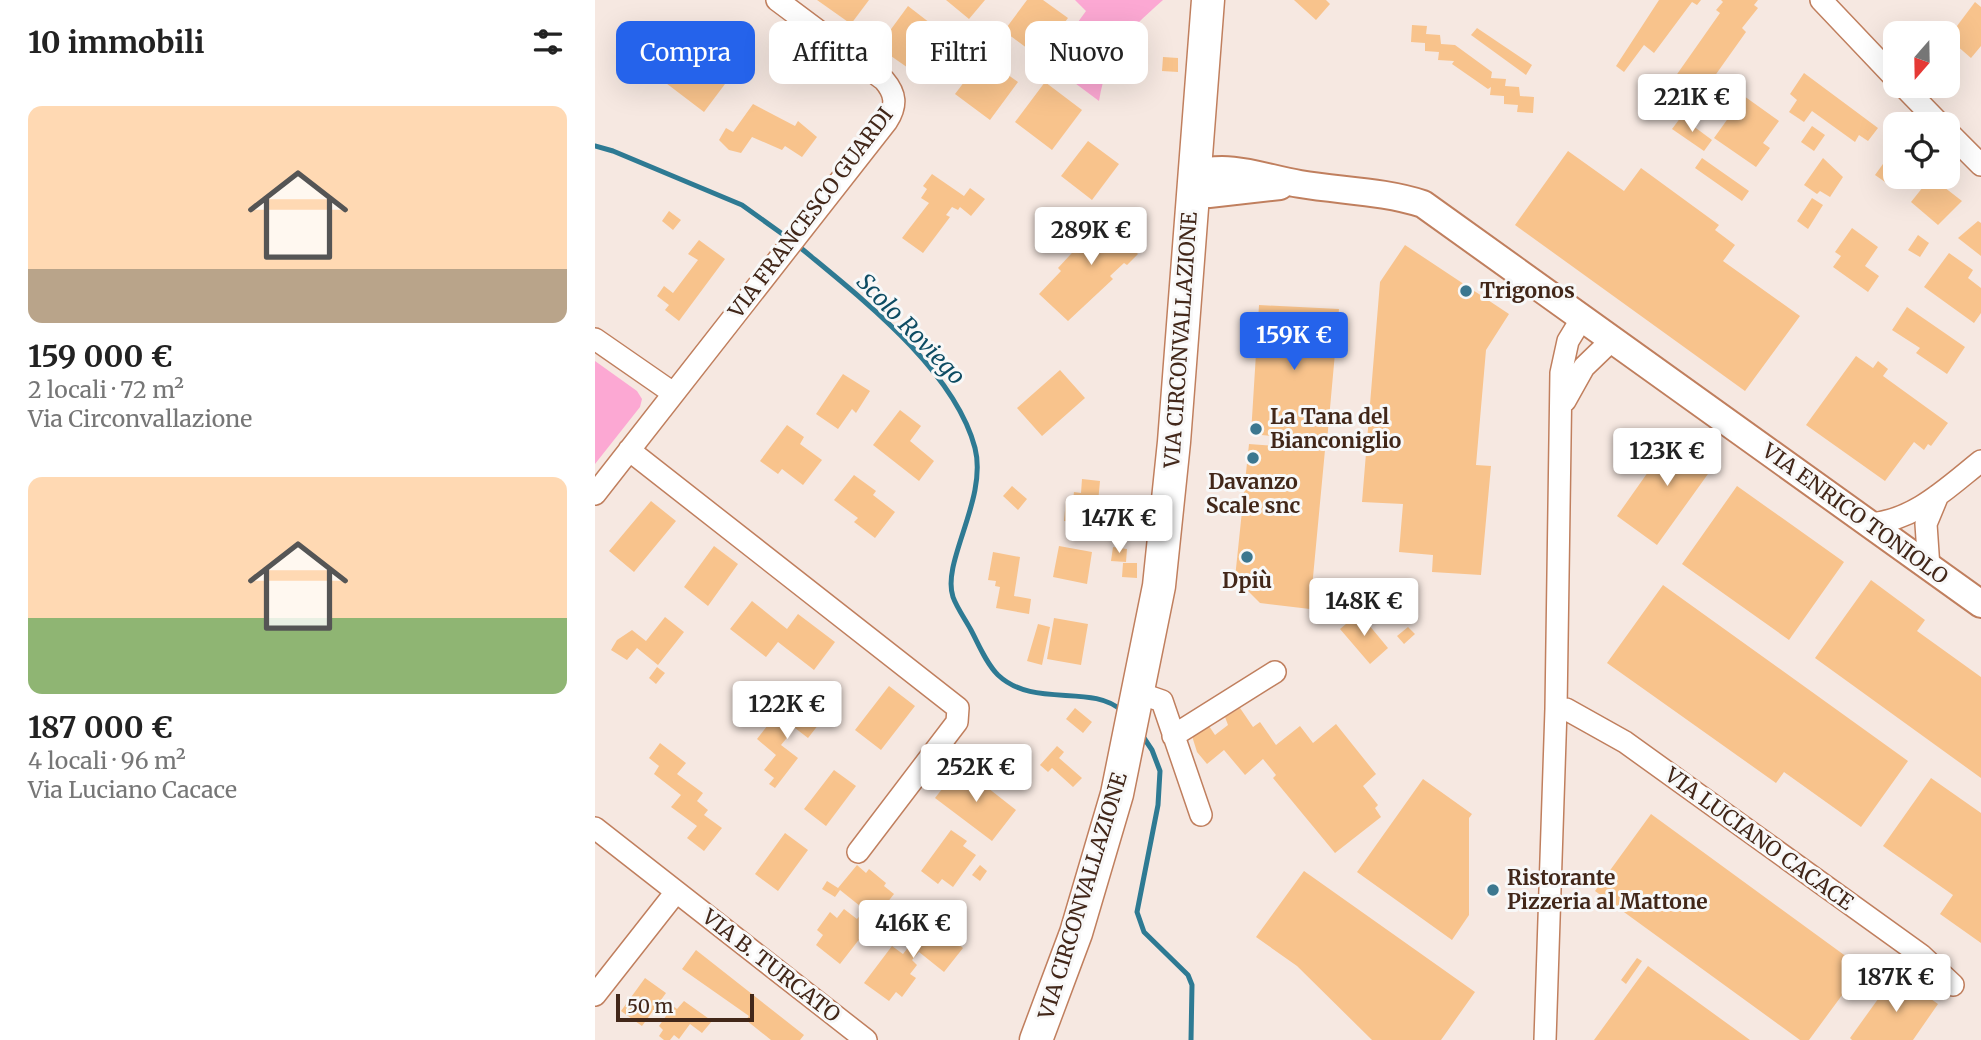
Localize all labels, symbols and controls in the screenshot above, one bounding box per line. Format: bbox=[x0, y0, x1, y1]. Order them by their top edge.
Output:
chip: Compra bbox=[616, 21, 755, 84]
chip: Affitta bbox=[769, 21, 892, 84]
chip: Filtri bbox=[906, 21, 1011, 84]
chip: Nuovo bbox=[1025, 21, 1148, 84]
north arrow bbox=[1883, 21, 1960, 98]
map controls bbox=[1883, 21, 1960, 189]
text: 10 immobili bbox=[28, 23, 205, 61]
icon: filters bbox=[529, 23, 567, 61]
pin: 221K € bbox=[1635, 74, 1749, 134]
text: 221K € bbox=[1654, 82, 1730, 111]
street label: VIA FRANCESCO GUARDI bbox=[722, 102, 899, 324]
button: locate bbox=[1883, 112, 1960, 189]
icon: home bbox=[235, 152, 361, 278]
pin: 289K € bbox=[1034, 208, 1148, 267]
street label: VIA CIRCONVALLAZIONE bbox=[1158, 210, 1203, 470]
text: 289K € bbox=[1051, 215, 1131, 244]
water label: Scolo Roviego bbox=[851, 267, 972, 390]
place label: Trigonos bbox=[1480, 277, 1575, 304]
marker: Trigonos bbox=[1458, 283, 1474, 299]
pin: 159K € bbox=[1237, 312, 1351, 372]
text: 159K € bbox=[1256, 320, 1332, 349]
text: 159 000 € bbox=[28, 337, 173, 375]
text: 2 locali · 72 m² bbox=[28, 375, 184, 404]
place label: La Tana del Bianconiglio bbox=[1270, 403, 1401, 454]
text: Via Circonvallazione bbox=[28, 404, 252, 433]
marker: La Tana del Bianconiglio bbox=[1248, 421, 1264, 437]
pin: 123K € bbox=[1610, 428, 1724, 488]
text: 123K € bbox=[1629, 436, 1705, 465]
street label: VIA ENRICO TONIOLO bbox=[1756, 436, 1954, 590]
marker: Davanzo Scale snc bbox=[1245, 450, 1261, 466]
place label: Davanzo Scale snc bbox=[1206, 468, 1300, 519]
pin: 147K € bbox=[1062, 496, 1176, 555]
text: 147K € bbox=[1081, 503, 1157, 532]
icon: home bbox=[235, 523, 361, 649]
marker: Dpiù bbox=[1239, 549, 1255, 565]
place label: Dpiù bbox=[1222, 567, 1272, 594]
pin: 148K € bbox=[1307, 578, 1421, 638]
text: 148K € bbox=[1325, 586, 1403, 615]
pin: 122K € bbox=[730, 682, 844, 741]
text: 122K € bbox=[749, 689, 825, 718]
text: 187 000 € bbox=[28, 708, 173, 746]
pin: 252K € bbox=[919, 744, 1033, 804]
text: 4 locali · 96 m² bbox=[28, 746, 186, 775]
text: 252K € bbox=[937, 752, 1015, 781]
street label: VIA LUCIANO CACACE bbox=[1659, 761, 1859, 916]
street label: VIA CIRCONVALLAZIONE bbox=[1032, 769, 1133, 1023]
text: Via Luciano Cacace bbox=[28, 775, 237, 804]
place label: Ristorante Pizzeria al Mattone bbox=[1507, 864, 1708, 915]
marker: Ristorante Pizzeria al Mattone bbox=[1485, 882, 1501, 898]
pin: 416K € bbox=[856, 900, 970, 960]
street label: VIA B. TURCATO bbox=[696, 903, 846, 1028]
text: 416K € bbox=[875, 908, 951, 937]
pin: 187K € bbox=[1839, 954, 1953, 1014]
text: 187K € bbox=[1858, 962, 1934, 991]
scale bar bbox=[616, 991, 754, 1023]
text: 50 m bbox=[627, 994, 673, 1018]

